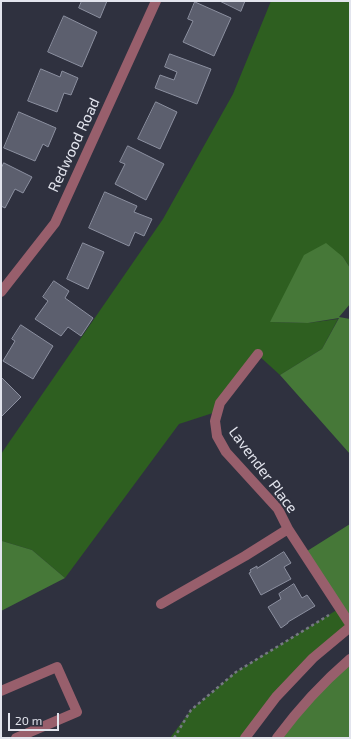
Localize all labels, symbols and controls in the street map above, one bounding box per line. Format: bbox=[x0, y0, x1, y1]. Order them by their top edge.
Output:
street label: Redwood Road bbox=[44, 95, 104, 195]
street label: Lavender Place bbox=[225, 423, 301, 517]
scale bar bbox=[10, 705, 61, 731]
text: 20 m bbox=[15, 713, 42, 727]

